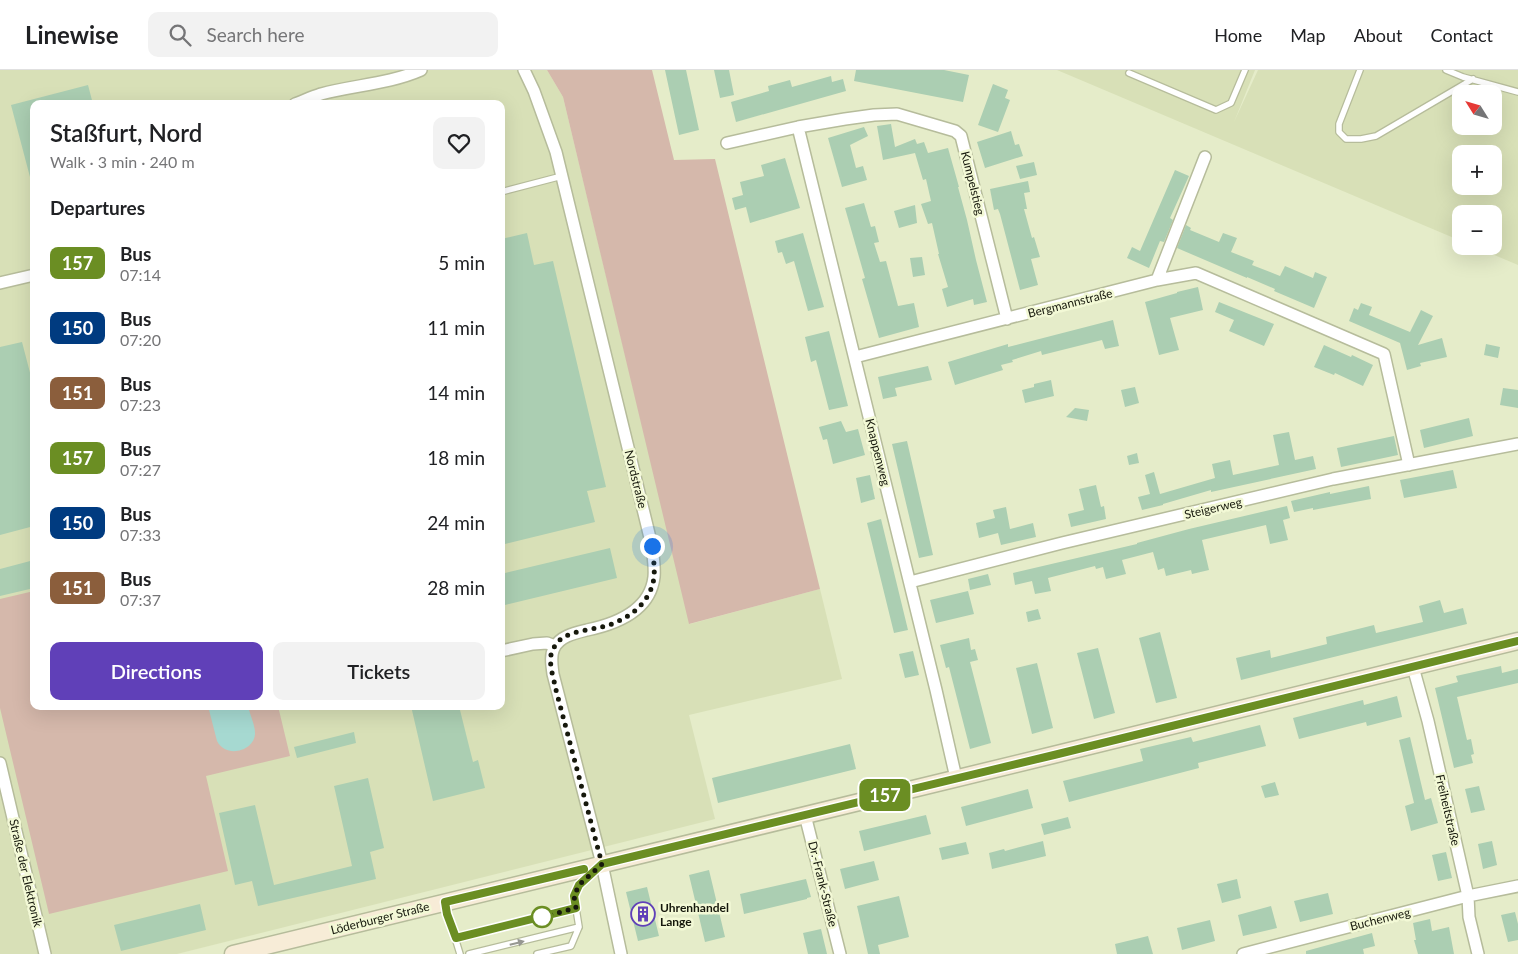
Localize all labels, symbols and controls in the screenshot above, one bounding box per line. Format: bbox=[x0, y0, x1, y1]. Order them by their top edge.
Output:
search box bbox=[148, 12, 498, 57]
text: Linewise bbox=[25, 20, 118, 49]
icon: search bbox=[166, 21, 194, 49]
text: Search here bbox=[206, 23, 304, 46]
text: Home bbox=[1214, 24, 1262, 46]
text: Map bbox=[1290, 24, 1326, 46]
text: About bbox=[1354, 24, 1403, 46]
text: Contact bbox=[1431, 24, 1493, 46]
north arrow bbox=[1452, 85, 1502, 135]
map controls bbox=[1452, 85, 1502, 255]
button: heart bbox=[433, 117, 485, 169]
text: Staßfurt, Nord bbox=[50, 118, 202, 147]
button: + bbox=[1452, 145, 1502, 195]
street label: Kumpelstieg bbox=[958, 150, 988, 216]
text: Walk · 3 min · 240 m bbox=[50, 152, 195, 171]
text: Departures bbox=[50, 196, 145, 219]
button: − bbox=[1452, 205, 1502, 255]
text: Bus bbox=[120, 242, 151, 265]
text: 5 min bbox=[438, 251, 485, 274]
text: 157 bbox=[62, 252, 93, 274]
text: 07:14 bbox=[120, 265, 161, 284]
street label: Bergmannstraße bbox=[1026, 285, 1114, 321]
text: Bus bbox=[120, 307, 151, 330]
text: 11 min bbox=[427, 316, 485, 339]
text: 150 bbox=[62, 317, 93, 339]
text: 07:20 bbox=[120, 330, 161, 349]
text: Bus bbox=[120, 372, 151, 395]
text: 14 min bbox=[427, 381, 485, 404]
text: 151 bbox=[62, 382, 93, 404]
text: 07:23 bbox=[120, 395, 161, 414]
street label: Knappenweg bbox=[862, 417, 894, 487]
text: Bus bbox=[120, 437, 151, 460]
text: 18 min bbox=[427, 446, 485, 469]
text: 157 bbox=[62, 447, 93, 469]
street label: Nordstraße bbox=[622, 448, 650, 510]
text: 07:27 bbox=[120, 460, 161, 479]
street label: Steigerweg bbox=[1183, 494, 1243, 522]
text: Bus bbox=[120, 502, 151, 525]
text: 24 min bbox=[427, 511, 485, 534]
text: 150 bbox=[62, 512, 93, 534]
text: 07:33 bbox=[120, 525, 161, 544]
your location bbox=[640, 534, 665, 559]
text: Bus bbox=[120, 567, 151, 590]
text: 28 min bbox=[427, 576, 485, 599]
text: 151 bbox=[62, 577, 93, 599]
text: 07:37 bbox=[120, 590, 161, 609]
button: Directions bbox=[50, 642, 263, 700]
button: Tickets bbox=[273, 642, 485, 700]
street label: Freiheitstraße bbox=[1432, 773, 1464, 847]
line badge: 157 bbox=[856, 779, 914, 811]
text: 157 bbox=[869, 784, 901, 806]
street label: Straße der Elektronik bbox=[6, 818, 46, 929]
street label: Dr.-Frank-Straße bbox=[805, 840, 841, 928]
street label: Löderburger Straße bbox=[329, 898, 431, 938]
place label: Uhrenhandel Lange bbox=[660, 900, 729, 929]
building icon: Uhrenhandel Lange bbox=[630, 901, 656, 927]
street label: Buchenweg bbox=[1348, 904, 1412, 934]
unlabelled marker bbox=[531, 906, 553, 928]
one-way arrow bbox=[509, 938, 524, 946]

